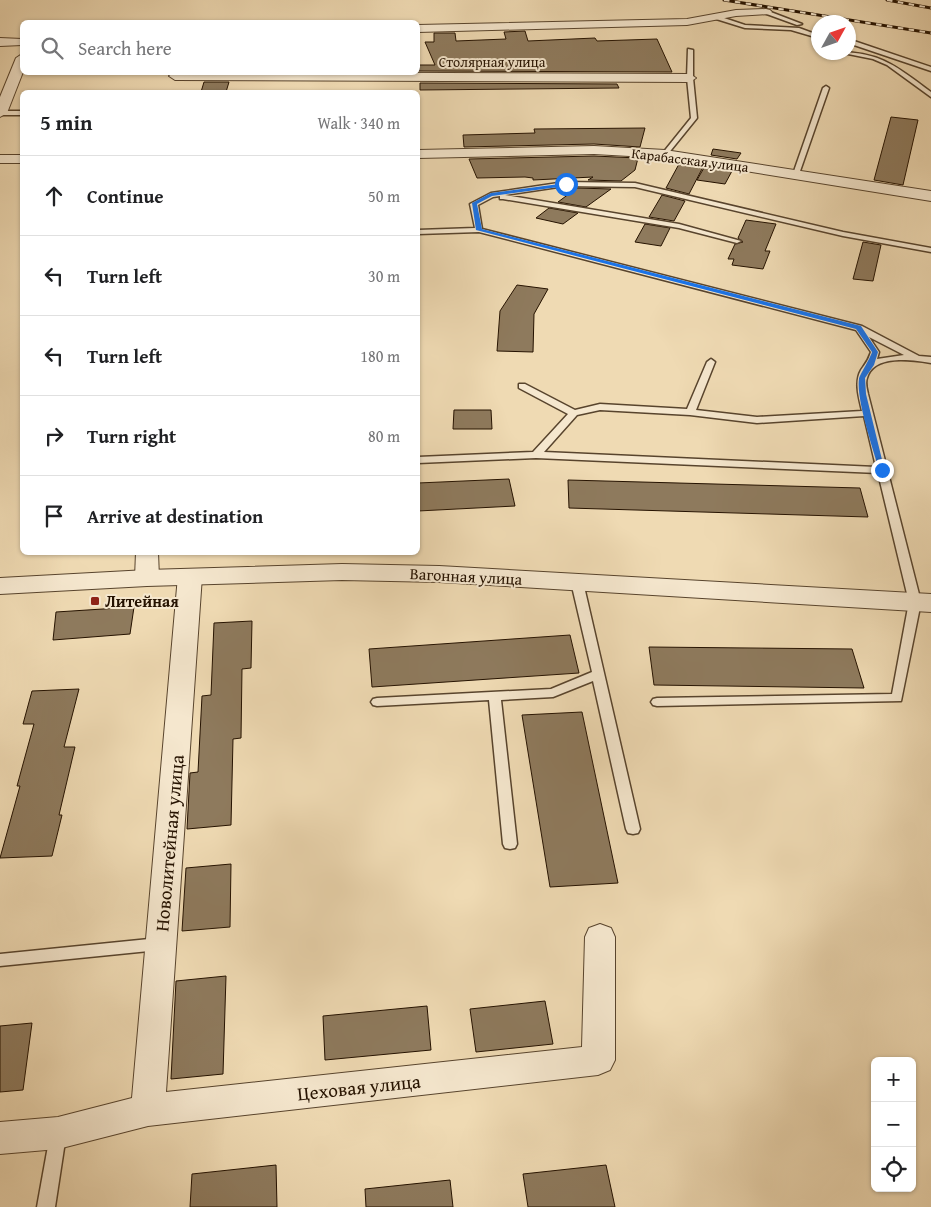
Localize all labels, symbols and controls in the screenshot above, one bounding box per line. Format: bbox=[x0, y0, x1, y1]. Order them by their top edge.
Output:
north arrow bbox=[811, 15, 856, 60]
search box bbox=[20, 20, 420, 75]
icon: search bbox=[38, 34, 66, 62]
text: Search here bbox=[78, 34, 172, 62]
street label: Столярная улица bbox=[439, 52, 546, 72]
text: 5 min bbox=[40, 107, 92, 138]
text: Walk · 340 m bbox=[317, 111, 400, 135]
street label: Карабасская улица bbox=[630, 143, 750, 177]
route start bbox=[555, 173, 578, 196]
icon: ahead bbox=[40, 182, 68, 210]
text: Continue bbox=[87, 182, 164, 210]
text: 50 m bbox=[368, 184, 400, 208]
icon: left bbox=[40, 262, 68, 290]
text: Turn left bbox=[87, 262, 162, 290]
text: 30 m bbox=[368, 264, 400, 288]
icon: left bbox=[40, 342, 68, 370]
text: Turn left bbox=[87, 342, 162, 370]
text: 180 m bbox=[360, 344, 400, 368]
icon: right bbox=[40, 422, 68, 450]
text: Turn right bbox=[87, 422, 176, 450]
text: 80 m bbox=[368, 424, 400, 448]
route end bbox=[871, 459, 894, 482]
icon: arrive bbox=[40, 502, 68, 530]
text: Arrive at destination bbox=[87, 502, 263, 530]
street label: Вагонная улица bbox=[409, 561, 523, 591]
place label: Литейная bbox=[105, 589, 179, 613]
marker: Литейная bbox=[89, 595, 101, 607]
street label: Новолитейная улица bbox=[147, 753, 191, 933]
map controls bbox=[871, 1057, 916, 1192]
button: + bbox=[871, 1057, 916, 1102]
street label: Цеховая улица bbox=[296, 1067, 422, 1107]
button: − bbox=[871, 1102, 916, 1147]
button: locate bbox=[871, 1147, 916, 1192]

